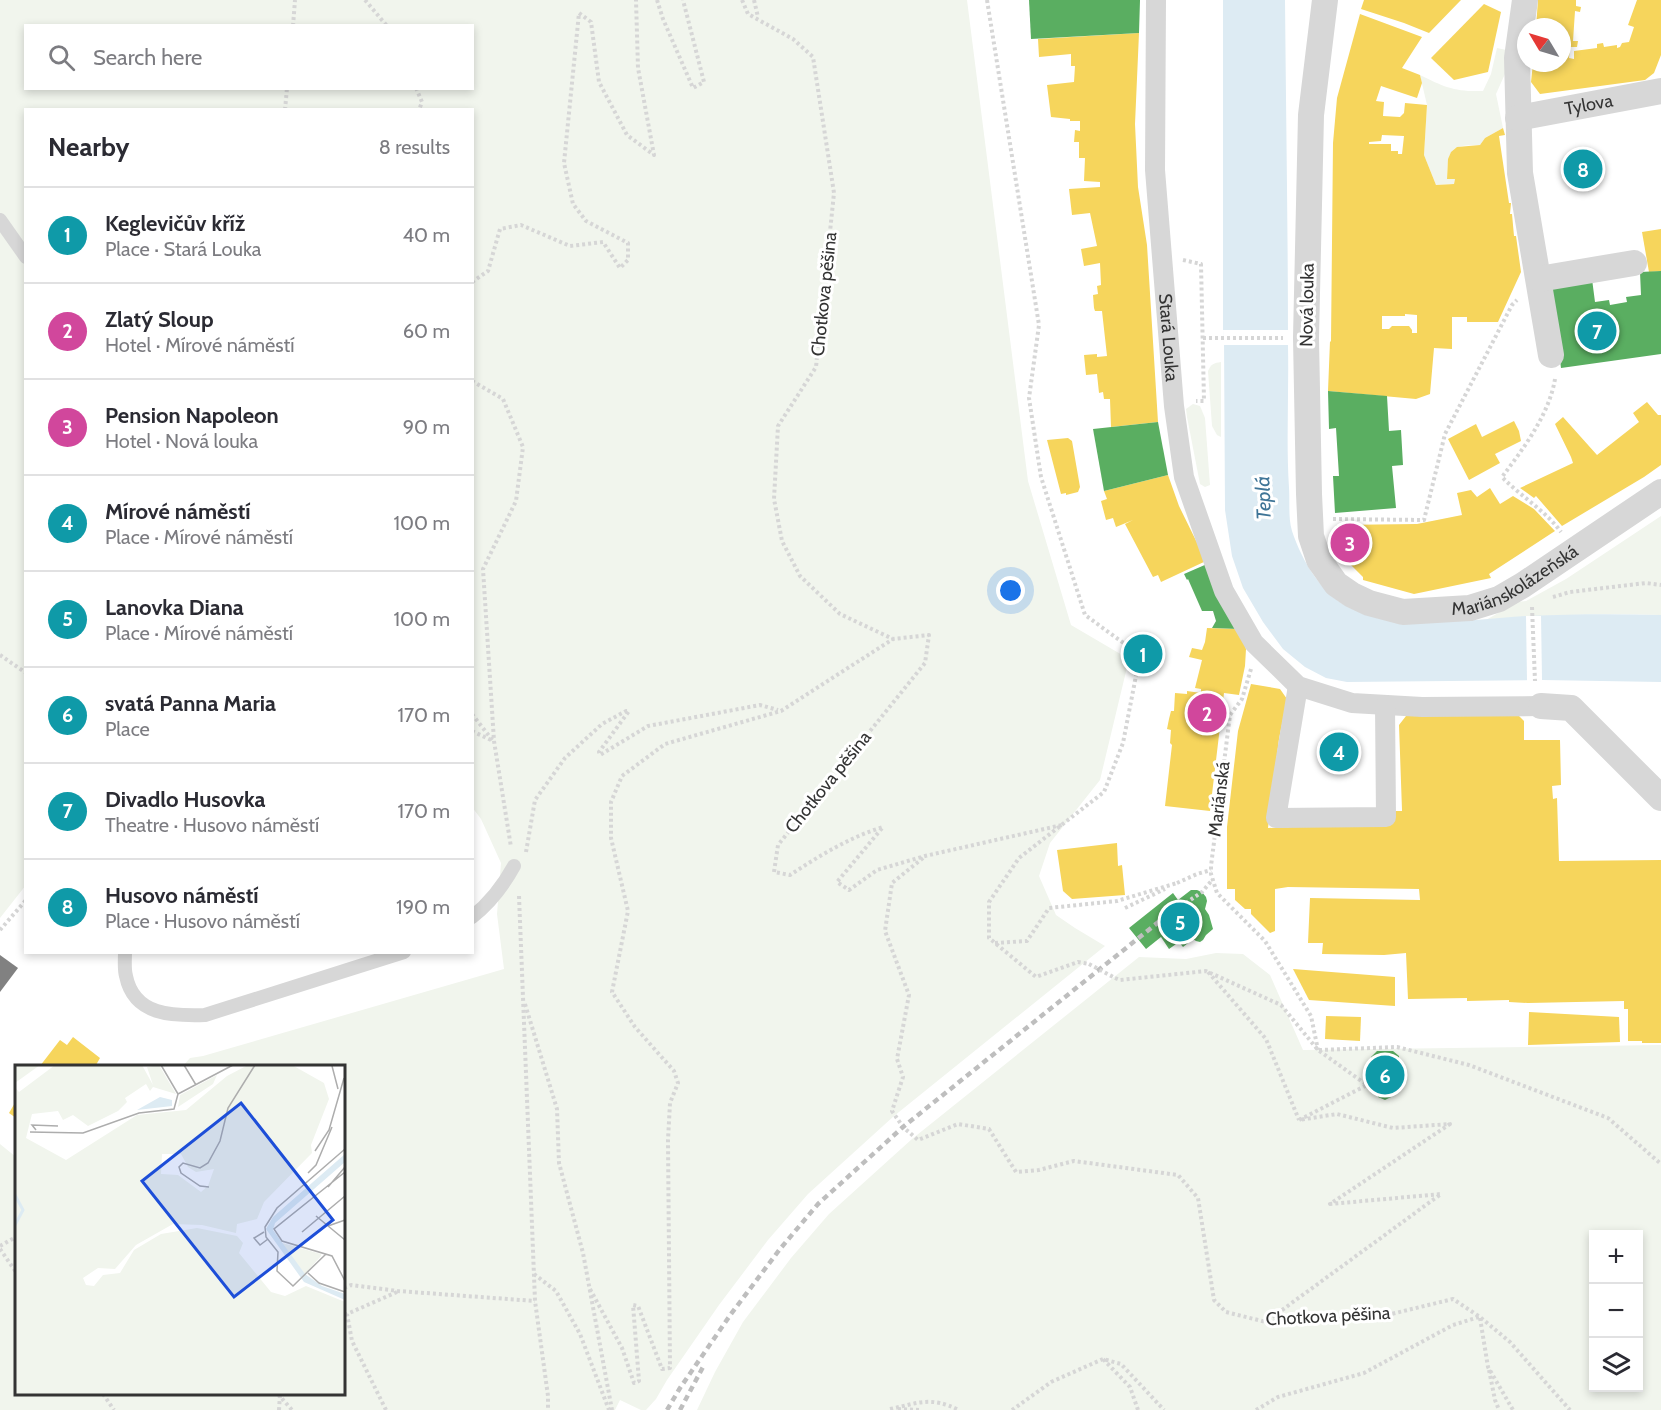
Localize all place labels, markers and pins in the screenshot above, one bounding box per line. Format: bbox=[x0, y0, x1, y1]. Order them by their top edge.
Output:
pin: 8 bbox=[1564, 146, 1602, 192]
pin: 7 bbox=[1578, 308, 1616, 354]
pin: 3 bbox=[1330, 520, 1370, 566]
pin: 1 bbox=[1124, 632, 1162, 676]
pin: 2 bbox=[1188, 690, 1226, 736]
pin: 4 bbox=[1320, 730, 1358, 774]
pin: 5 bbox=[1160, 900, 1200, 944]
pin: 6 bbox=[1366, 1052, 1404, 1098]

